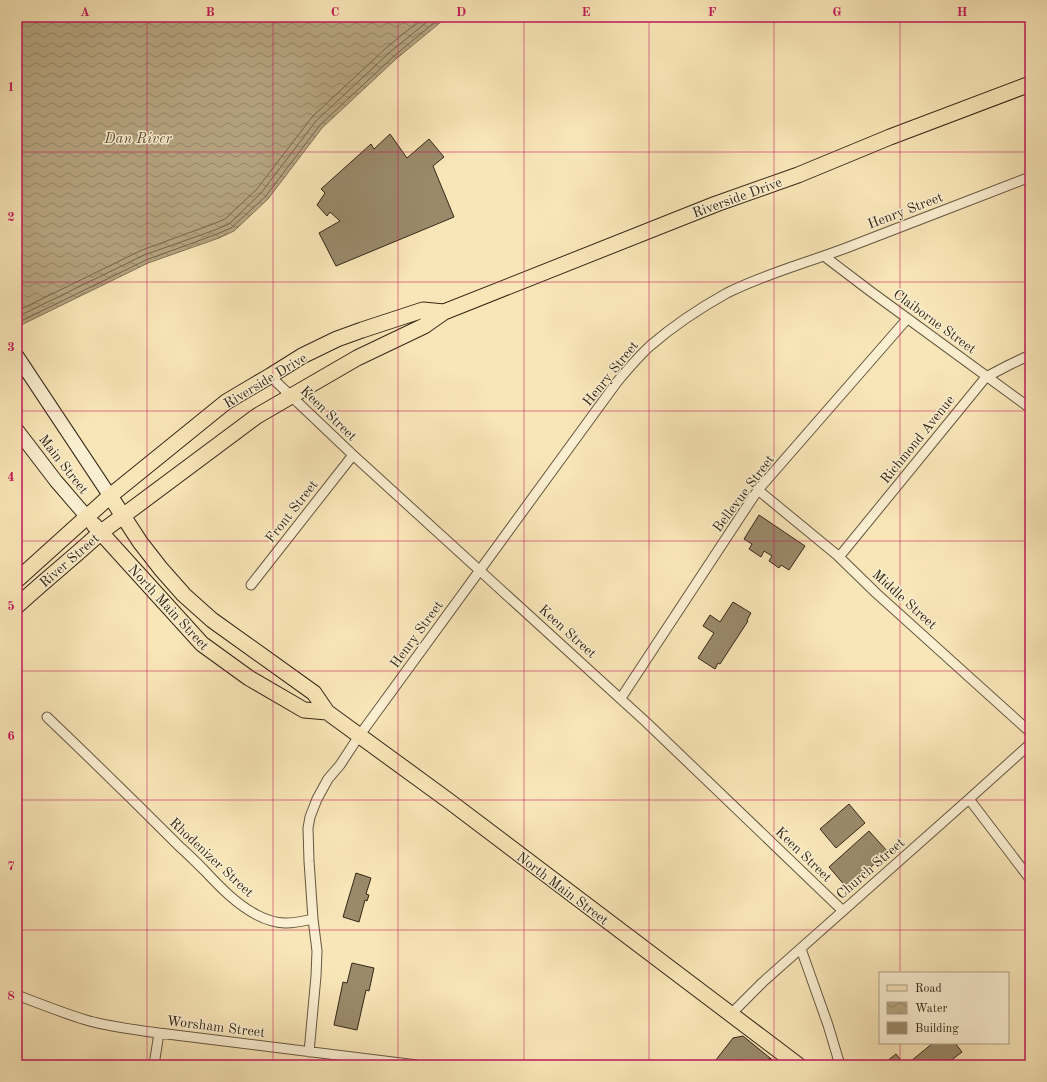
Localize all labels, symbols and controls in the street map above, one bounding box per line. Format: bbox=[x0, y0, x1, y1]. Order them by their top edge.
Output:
text: A bbox=[80, 6, 90, 19]
text: B bbox=[205, 6, 215, 19]
text: C bbox=[331, 6, 339, 19]
text: D bbox=[456, 6, 466, 19]
text: E bbox=[582, 6, 591, 19]
text: F bbox=[708, 6, 717, 19]
text: G bbox=[832, 6, 842, 19]
text: H bbox=[957, 6, 968, 19]
text: 1 bbox=[7, 81, 15, 94]
water label: Dan River bbox=[103, 132, 172, 147]
street label: Riverside Drive bbox=[691, 175, 784, 221]
street label: Henry Street bbox=[866, 190, 945, 232]
text: 2 bbox=[7, 211, 15, 224]
street label: Claiborne Street bbox=[890, 287, 979, 357]
street label: Henry Street bbox=[580, 338, 641, 409]
text: 3 bbox=[7, 341, 15, 354]
street label: Riverside Drive bbox=[222, 351, 309, 411]
street label: Keen Street bbox=[298, 384, 359, 444]
street label: Richmond Avenue bbox=[878, 393, 957, 486]
street label: Main Street bbox=[36, 432, 91, 497]
street label: Bellevue Street bbox=[710, 452, 777, 535]
text: 4 bbox=[7, 471, 15, 484]
street label: Front Street bbox=[263, 477, 321, 546]
street label: River Street bbox=[37, 531, 102, 590]
street label: North Main Street bbox=[125, 562, 211, 653]
street label: Middle Street bbox=[869, 567, 939, 632]
street label: Henry Street bbox=[388, 598, 446, 671]
text: 5 bbox=[7, 600, 15, 613]
street label: Keen Street bbox=[536, 602, 599, 661]
text: 6 bbox=[7, 730, 15, 743]
street label: Rhodenizer Street bbox=[167, 815, 256, 900]
street label: Keen Street bbox=[773, 825, 834, 885]
street label: Church Street bbox=[834, 836, 907, 902]
street label: North Main Street bbox=[514, 850, 611, 928]
text: 7 bbox=[7, 860, 15, 873]
legend bbox=[879, 972, 1009, 1044]
text: Road bbox=[915, 983, 942, 995]
text: 8 bbox=[7, 990, 15, 1003]
text: Water bbox=[915, 1003, 948, 1015]
street label: Worsham Street bbox=[166, 1014, 266, 1040]
text: Building bbox=[915, 1023, 959, 1035]

